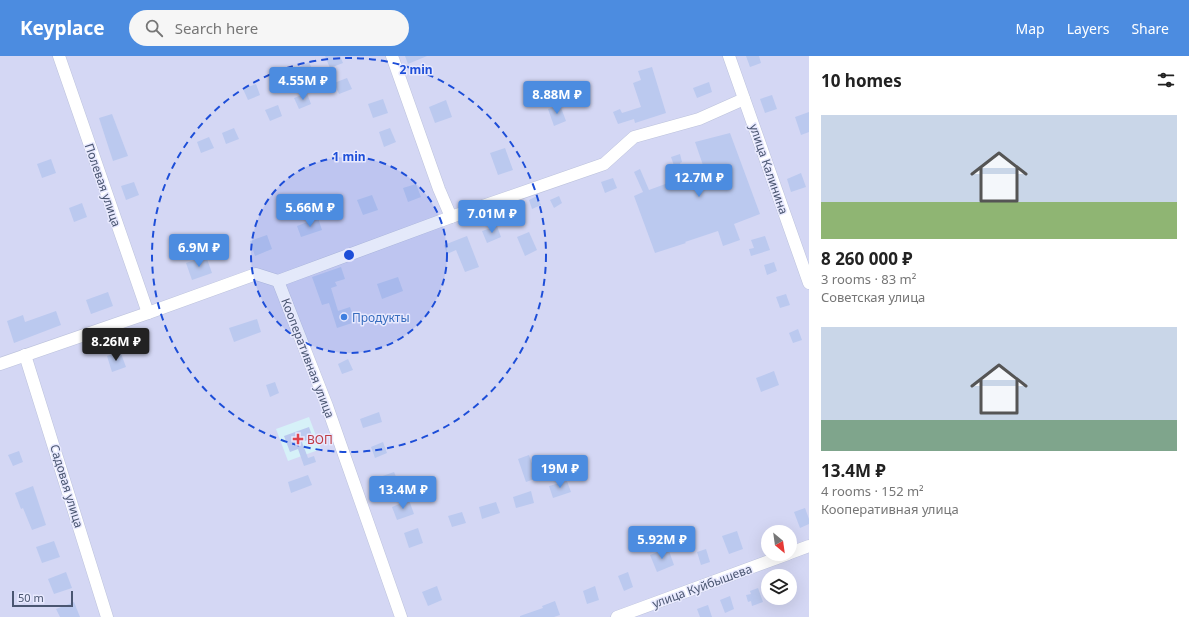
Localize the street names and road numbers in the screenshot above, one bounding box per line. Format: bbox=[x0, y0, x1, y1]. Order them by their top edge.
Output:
street label: улица Калинина bbox=[746, 122, 792, 216]
street label: Полевая улица bbox=[81, 141, 125, 229]
street label: Кооперативная улица bbox=[277, 296, 339, 420]
street label: Садовая улица bbox=[46, 442, 88, 530]
street label: улица Куйбышева bbox=[650, 560, 754, 612]

